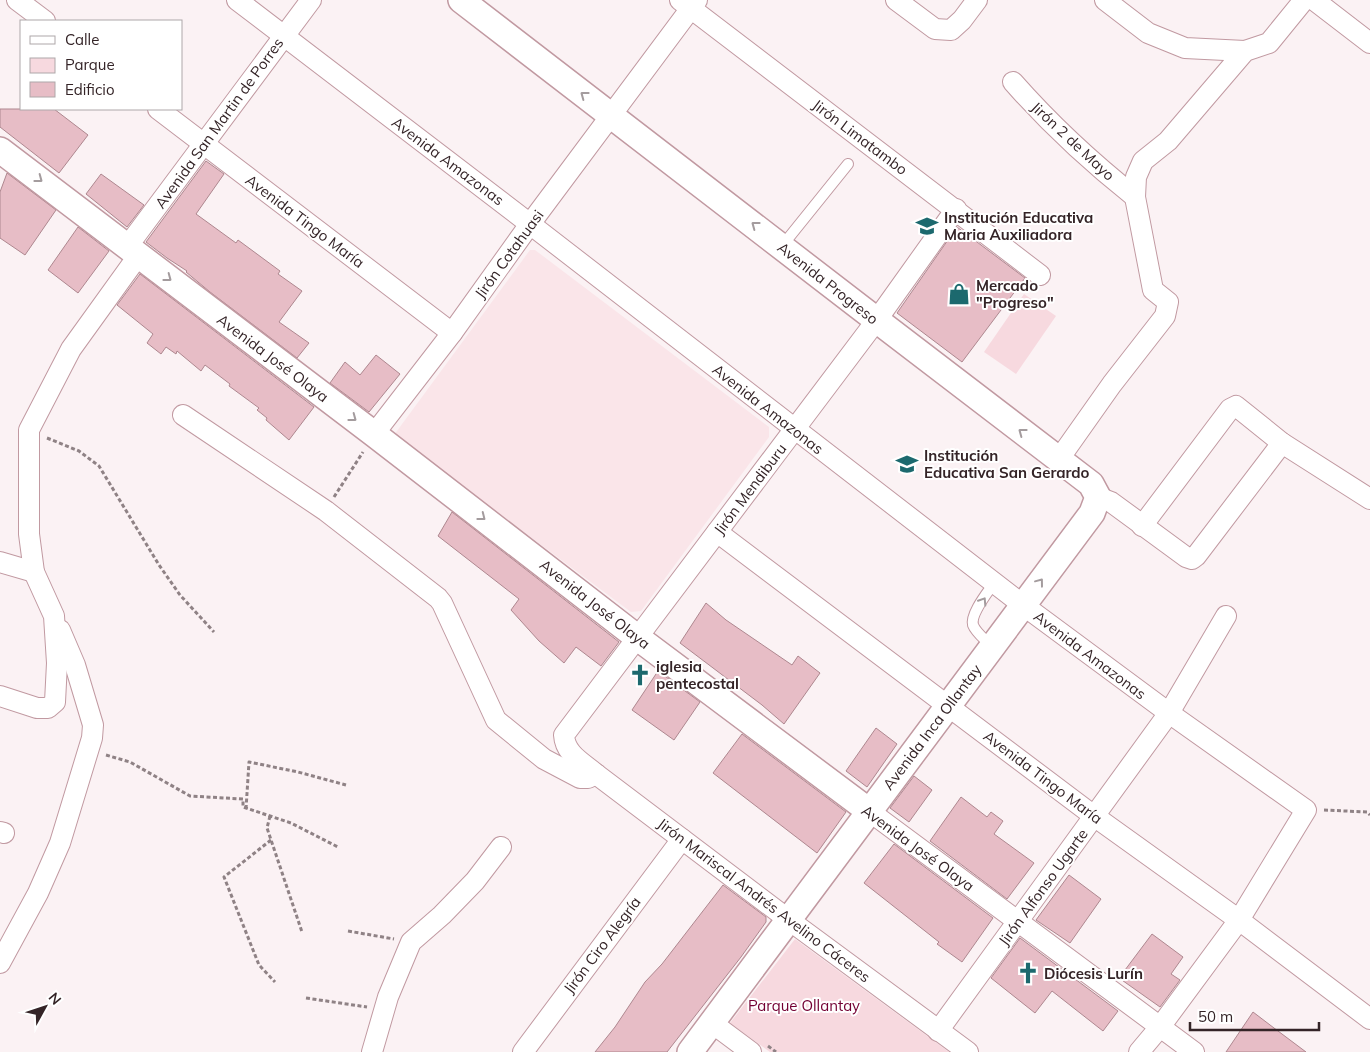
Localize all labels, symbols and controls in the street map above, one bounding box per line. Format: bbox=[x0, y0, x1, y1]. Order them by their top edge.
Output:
legend bbox=[20, 20, 182, 110]
text: Calle bbox=[65, 30, 99, 49]
street label: Avenida San Martin de Porres bbox=[151, 34, 287, 212]
text: Parque bbox=[65, 55, 115, 74]
text: Edificio bbox=[65, 80, 115, 99]
one-way arrow bbox=[581, 92, 590, 100]
street label: Jirón Limatambo bbox=[809, 95, 911, 179]
street label: Jirón 2 de Mayo bbox=[1027, 97, 1119, 185]
street label: Avenida Amazonas bbox=[388, 113, 508, 209]
street label: Avenida Tingo María bbox=[242, 170, 368, 272]
one-way arrow bbox=[33, 174, 42, 182]
street label: Jirón Cotahuasi bbox=[470, 206, 548, 302]
place label: Institución Educativa Maria Auxiliadora bbox=[944, 208, 1093, 244]
school or university icon: Institución Educativa Maria Auxiliadora bbox=[914, 213, 940, 239]
one-way arrow bbox=[751, 222, 761, 231]
street label: Avenida Progreso bbox=[774, 238, 882, 328]
one-way arrow bbox=[162, 272, 172, 281]
place label: Mercado "Progreso" bbox=[976, 276, 1054, 312]
shop icon: Mercado "Progreso" bbox=[946, 281, 972, 307]
street label: Avenida José Olaya bbox=[213, 310, 333, 406]
street label: Avenida Amazonas bbox=[709, 360, 827, 458]
one-way arrow bbox=[347, 413, 356, 421]
one-way arrow bbox=[1019, 429, 1028, 437]
street label: Jirón Mendiburu bbox=[710, 440, 790, 538]
place label: Institución Educativa San Gerardo bbox=[924, 446, 1090, 482]
school or university icon: Institución Educativa San Gerardo bbox=[894, 451, 920, 477]
one-way arrow bbox=[476, 512, 485, 520]
street label: Avenida José Olaya bbox=[536, 555, 654, 653]
one-way arrow bbox=[1035, 579, 1043, 588]
one-way arrow bbox=[976, 597, 986, 606]
street label: Avenida Amazonas bbox=[1030, 607, 1150, 703]
place label: iglesia pentecostal bbox=[656, 657, 739, 693]
street label: Avenida Inca Ollantay bbox=[879, 660, 986, 794]
church icon: iglesia pentecostal bbox=[627, 662, 653, 688]
street label: Avenida Tingo María bbox=[980, 726, 1106, 828]
street label: Avenida José Olaya bbox=[858, 801, 978, 895]
street label: Jirón Mariscal Andrés Avelino Cáceres bbox=[654, 814, 874, 986]
street label: Jirón Alfonso Ugarte bbox=[994, 825, 1092, 949]
street label: Jirón Ciro Alegría bbox=[559, 893, 645, 997]
church icon: Diócesis Lurín bbox=[1015, 960, 1041, 986]
place label: Diócesis Lurín bbox=[1044, 964, 1143, 983]
north arrow bbox=[20, 982, 70, 1032]
text: N bbox=[45, 989, 65, 1008]
park label: Parque Ollantay bbox=[748, 996, 860, 1015]
scale bar bbox=[1190, 1000, 1319, 1032]
text: 50 m bbox=[1198, 1007, 1233, 1026]

